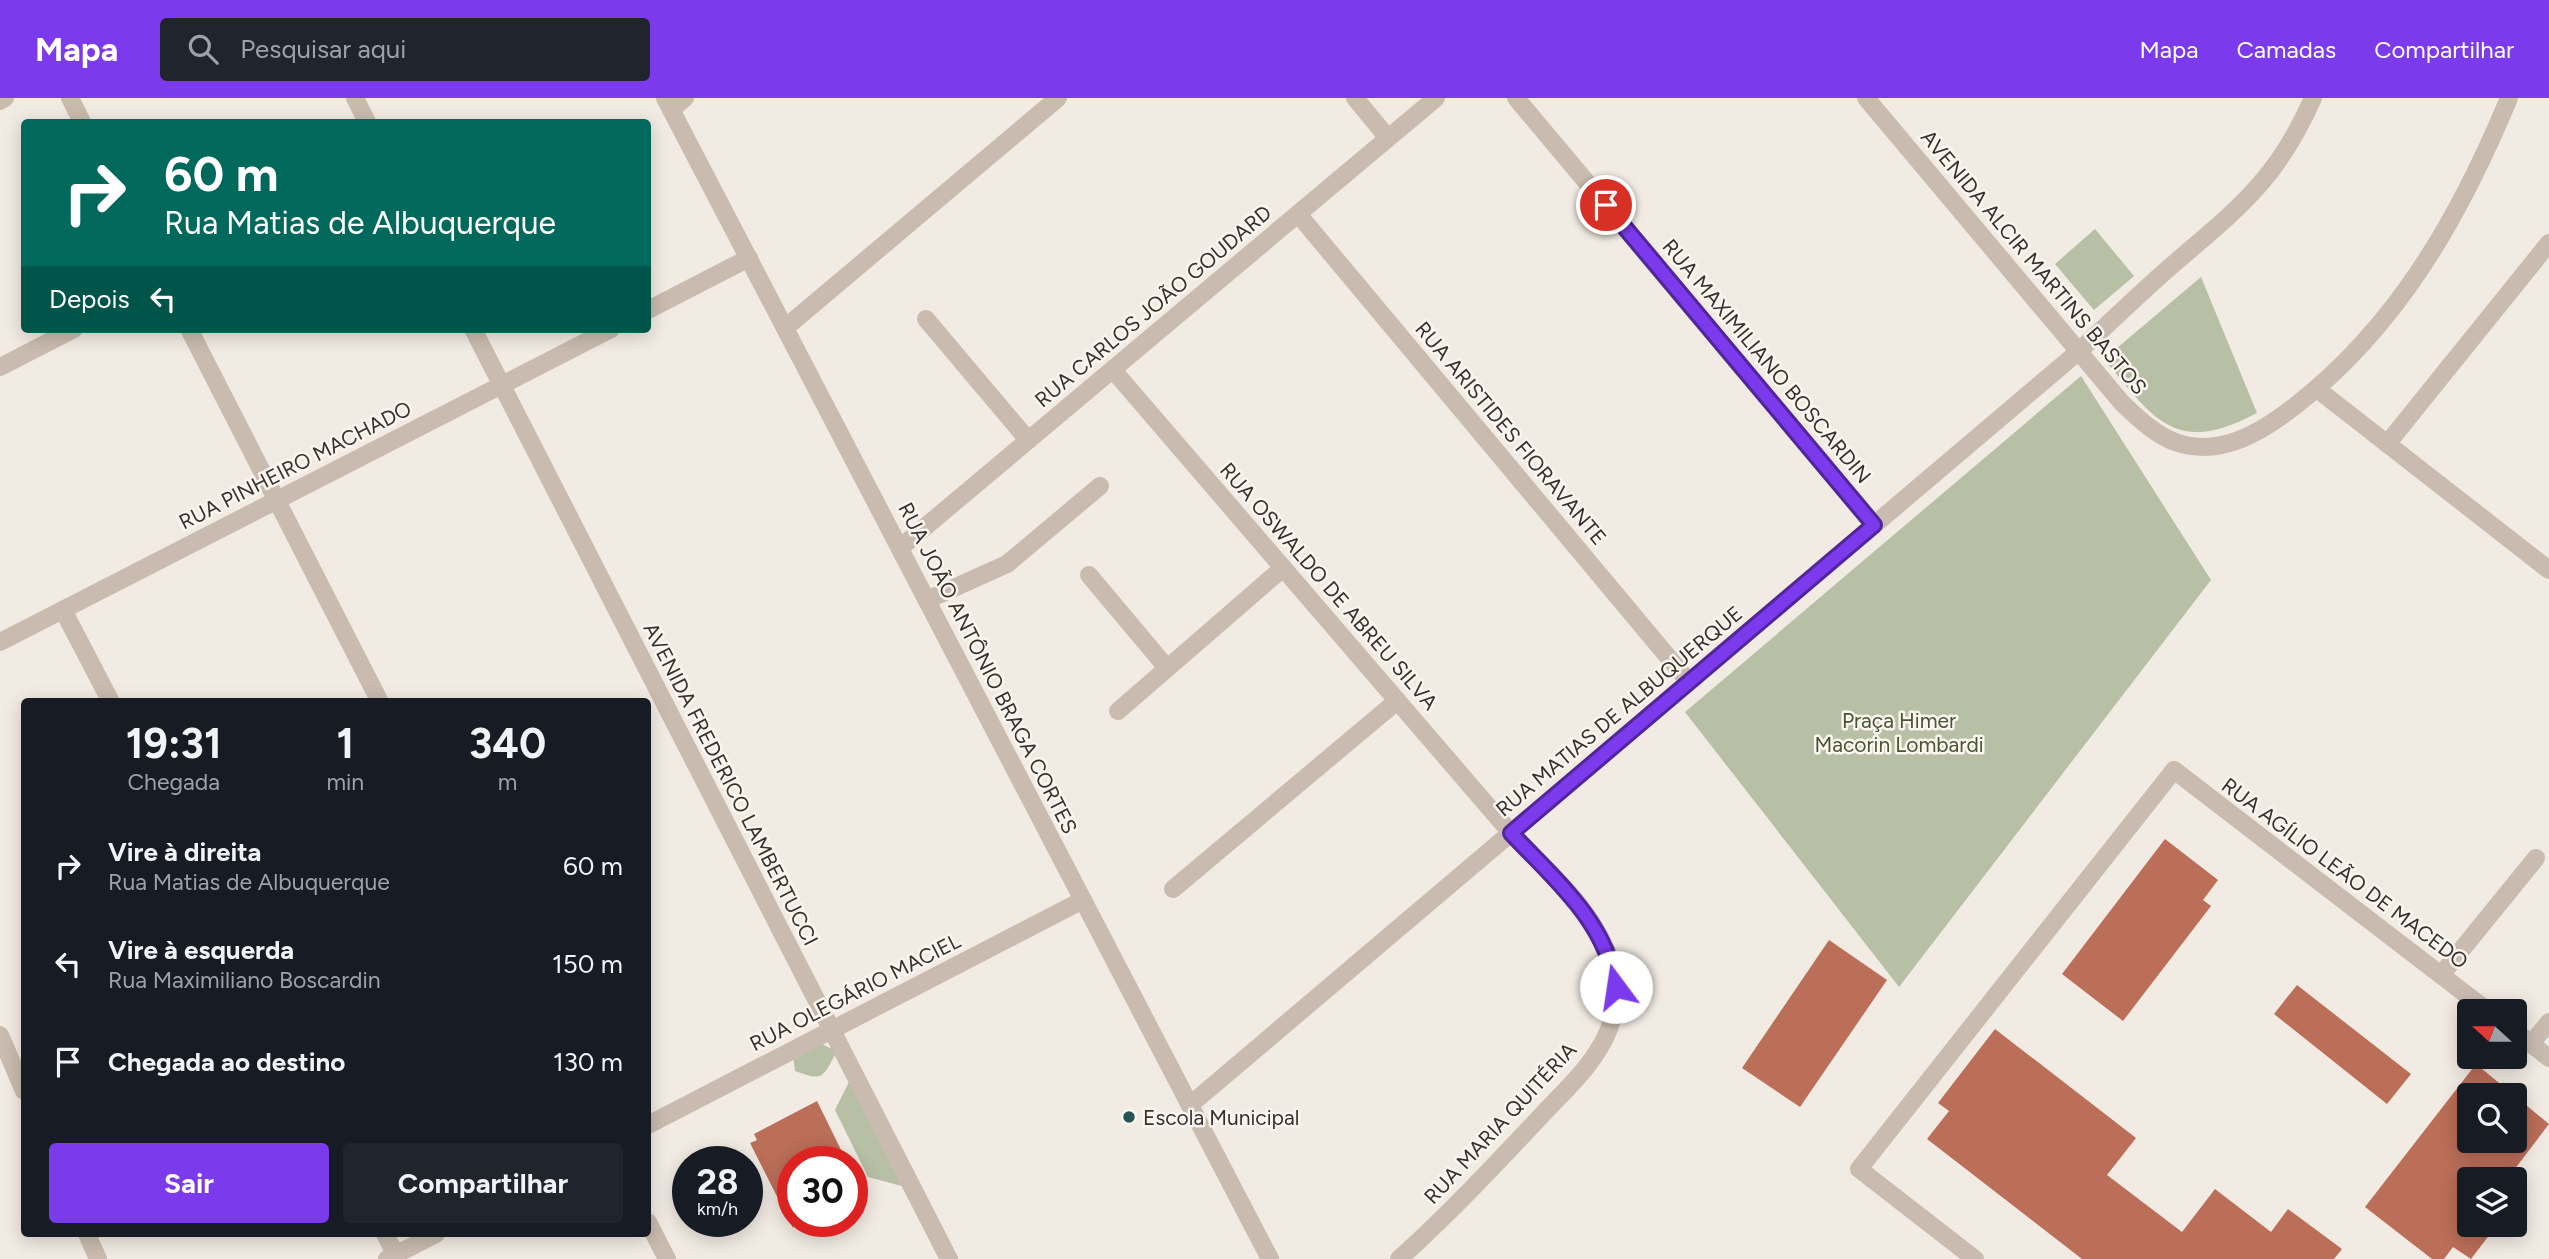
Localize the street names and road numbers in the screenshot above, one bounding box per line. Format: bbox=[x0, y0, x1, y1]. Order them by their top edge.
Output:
street label: AVENIDA ALCIR MARTINS BASTOS bbox=[1916, 125, 2152, 399]
street label: RUA CARLOS JOÃO GOUDARD bbox=[1030, 200, 1276, 412]
street label: RUA MAXIMILIANO BOSCARDIN bbox=[1658, 234, 1876, 488]
street label: RUA ARISTIDES FIORAVANTE bbox=[1410, 316, 1612, 550]
street label: RUA PINHEIRO MACHADO bbox=[175, 395, 415, 535]
street label: RUA OSWALDO DE ABREU SILVA bbox=[1215, 457, 1443, 715]
street label: RUA JOÃO ANTÔNIO BRAGA CORTES bbox=[893, 498, 1083, 838]
street label: RUA MATIAS DE ALBUQUERQUE bbox=[1491, 600, 1747, 822]
street label: AVENIDA FREDERICO LAMBERTUCCI bbox=[638, 618, 824, 950]
street label: RUA AGÍLIO LEÃO DE MACEDO bbox=[2217, 772, 2473, 974]
street label: RUA OLEGÁRIO MACIEL bbox=[745, 928, 965, 1056]
street label: RUA MARIA QUITÉRIA bbox=[1419, 1037, 1581, 1209]

